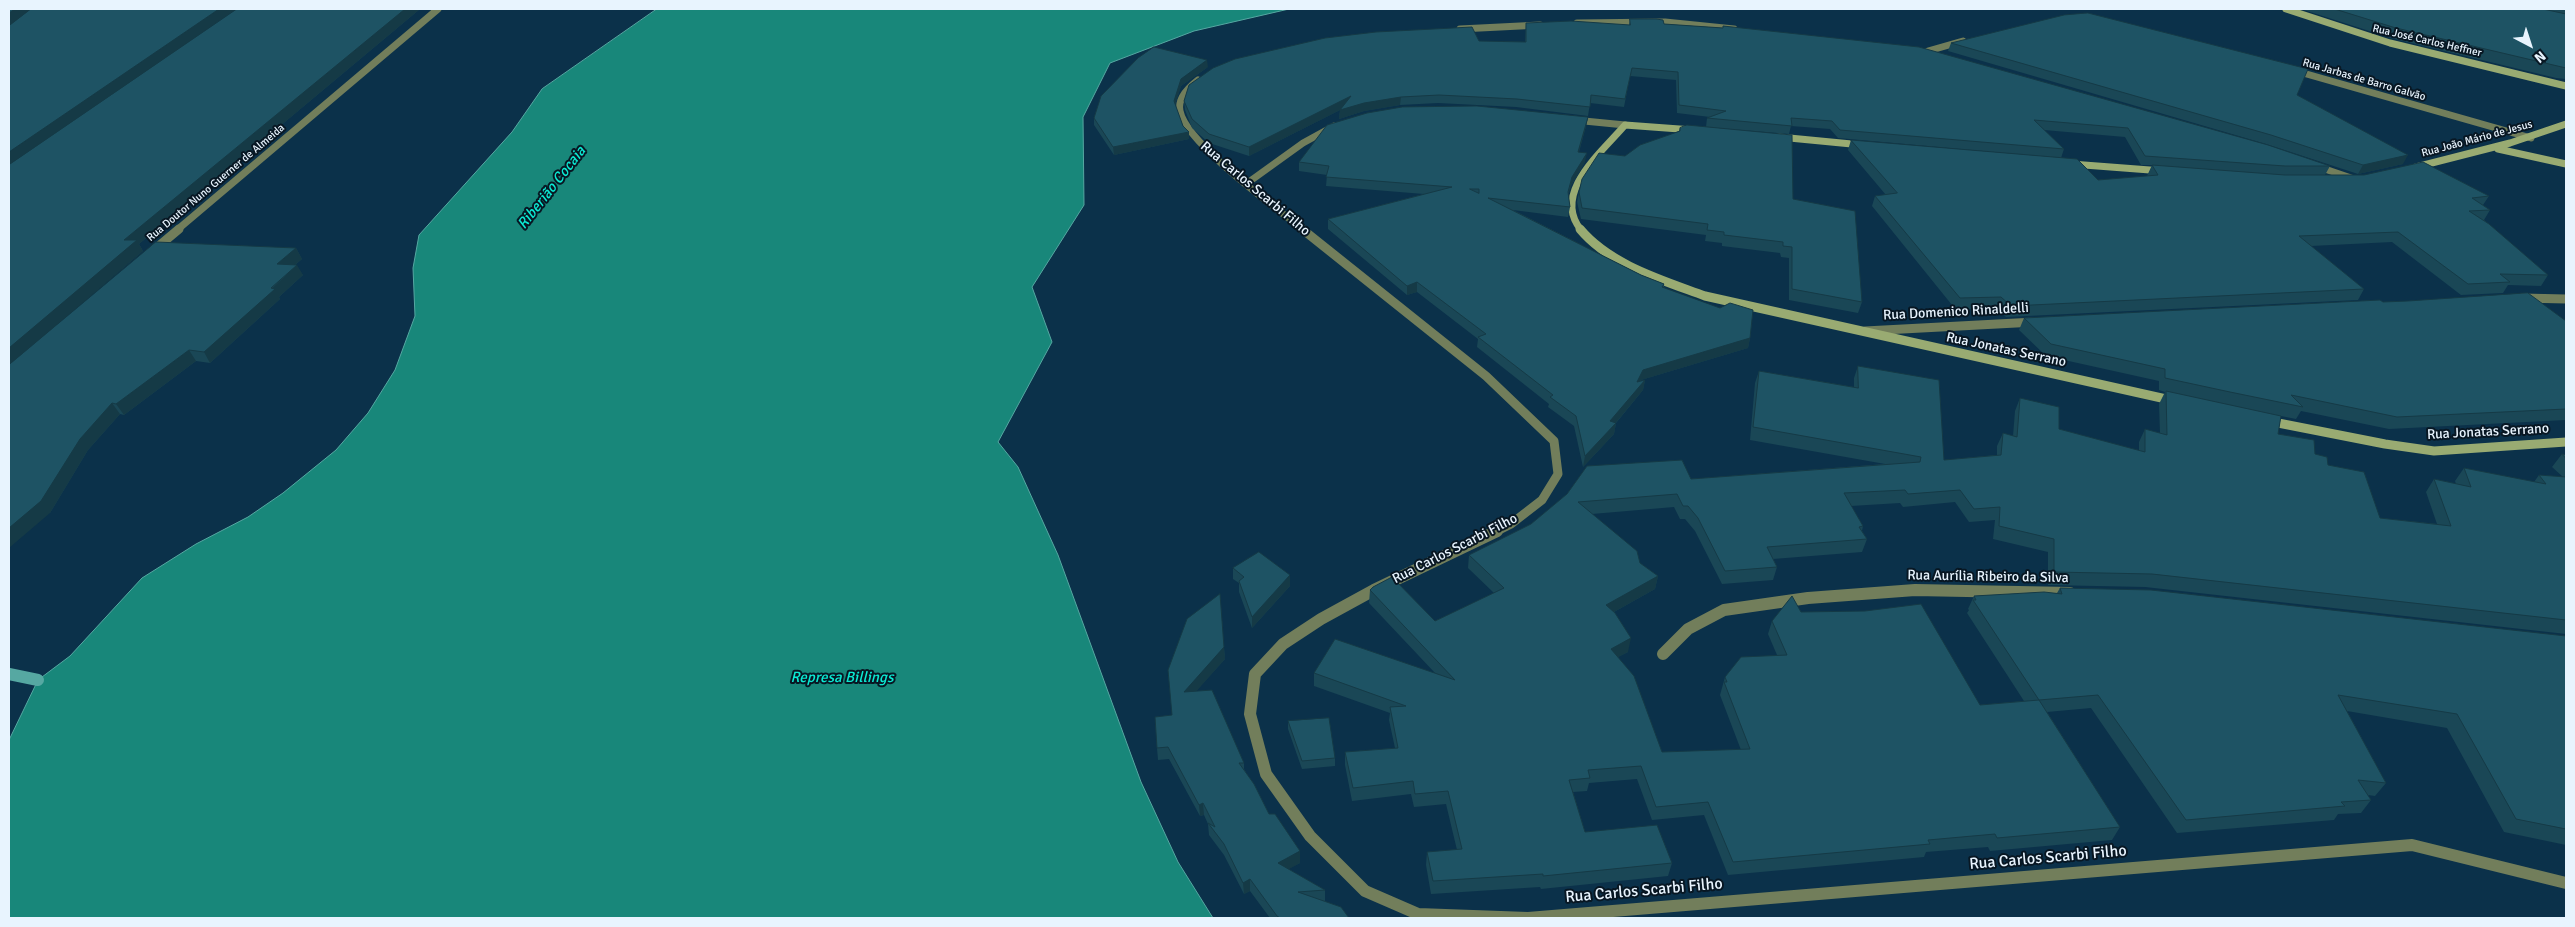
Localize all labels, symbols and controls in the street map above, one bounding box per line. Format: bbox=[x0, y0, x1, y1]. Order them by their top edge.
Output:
north arrow bbox=[2505, 20, 2555, 70]
street label: Rua José Carlos Heffner bbox=[2371, 22, 2483, 60]
text: N bbox=[2531, 47, 2549, 67]
street label: Rua Jarbas de Barro Galvão bbox=[2301, 56, 2427, 104]
street label: Rua João Mário de Jesus bbox=[2420, 118, 2534, 160]
street label: Rua Doutor Nuno Guerner de Almeida bbox=[144, 121, 288, 245]
street label: Rua Carlos Scarbi Filho bbox=[1197, 138, 1313, 240]
water label: Riberião Cocaia bbox=[514, 143, 590, 233]
street label: Rua Domenico Rinaldelli bbox=[1883, 300, 2029, 324]
street label: Rua Jonatas Serrano bbox=[1944, 329, 2068, 371]
street label: Rua Jonatas Serrano bbox=[2427, 420, 2549, 444]
street label: Rua Carlos Scarbi Filho bbox=[1390, 510, 1520, 588]
street label: Rua Aurília Ribeiro da Silva bbox=[1907, 567, 2069, 587]
water label: Represa Billings bbox=[791, 669, 893, 687]
street label: Rua Carlos Scarbi Filho bbox=[1969, 842, 2127, 874]
street label: Rua Carlos Scarbi Filho bbox=[1565, 875, 1723, 907]

